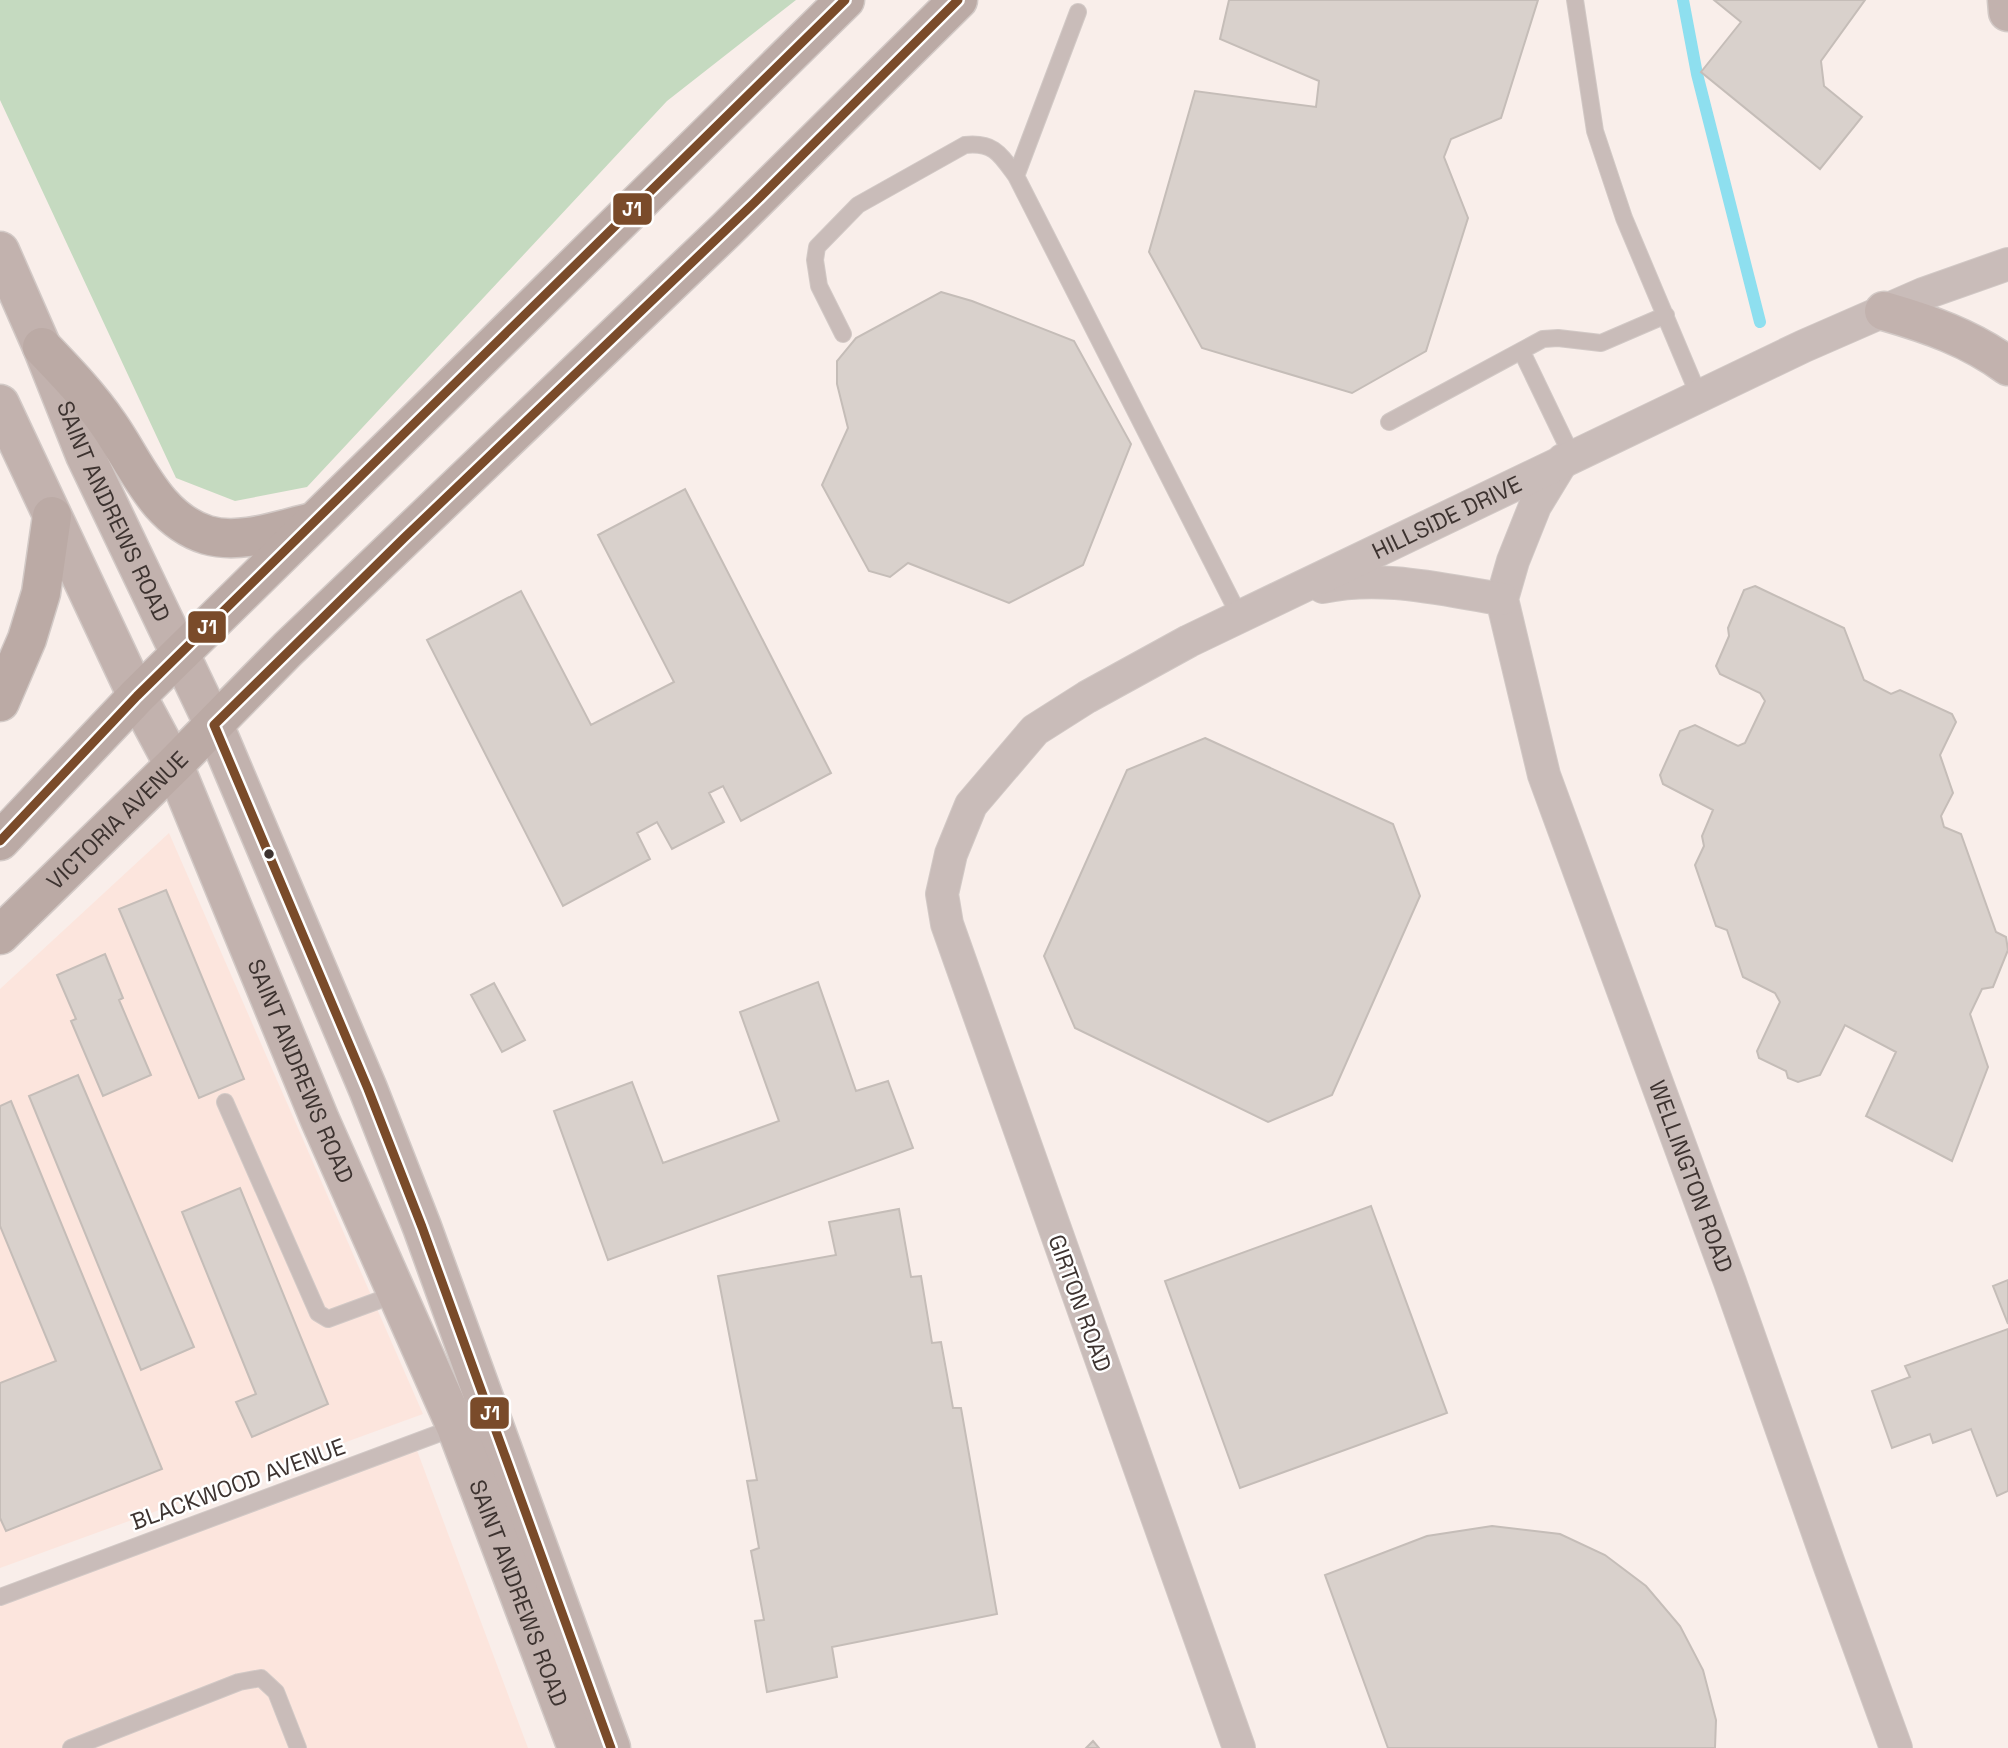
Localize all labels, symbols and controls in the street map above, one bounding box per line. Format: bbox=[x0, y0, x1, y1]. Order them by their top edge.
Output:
line badge: J1 bbox=[612, 192, 653, 226]
text: J1 bbox=[622, 197, 642, 222]
street label: SAINT ANDREWS ROAD bbox=[50, 396, 177, 627]
street label: HILLSIDE DRIVE bbox=[1367, 469, 1526, 566]
line badge: J1 bbox=[187, 610, 227, 644]
text: J1 bbox=[197, 615, 217, 640]
street label: VICTORIA AVENUE bbox=[40, 745, 194, 896]
unlabelled marker bbox=[262, 847, 276, 861]
street label: SAINT ANDREWS ROAD bbox=[240, 955, 361, 1188]
street label: WELLINGTON ROAD bbox=[1642, 1076, 1740, 1277]
street label: GIRTON ROAD bbox=[1041, 1230, 1119, 1376]
line badge: J1 bbox=[469, 1396, 510, 1430]
text: J1 bbox=[480, 1401, 500, 1426]
street label: BLACKWOOD AVENUE bbox=[127, 1431, 349, 1537]
street label: SAINT ANDREWS ROAD bbox=[462, 1476, 575, 1711]

